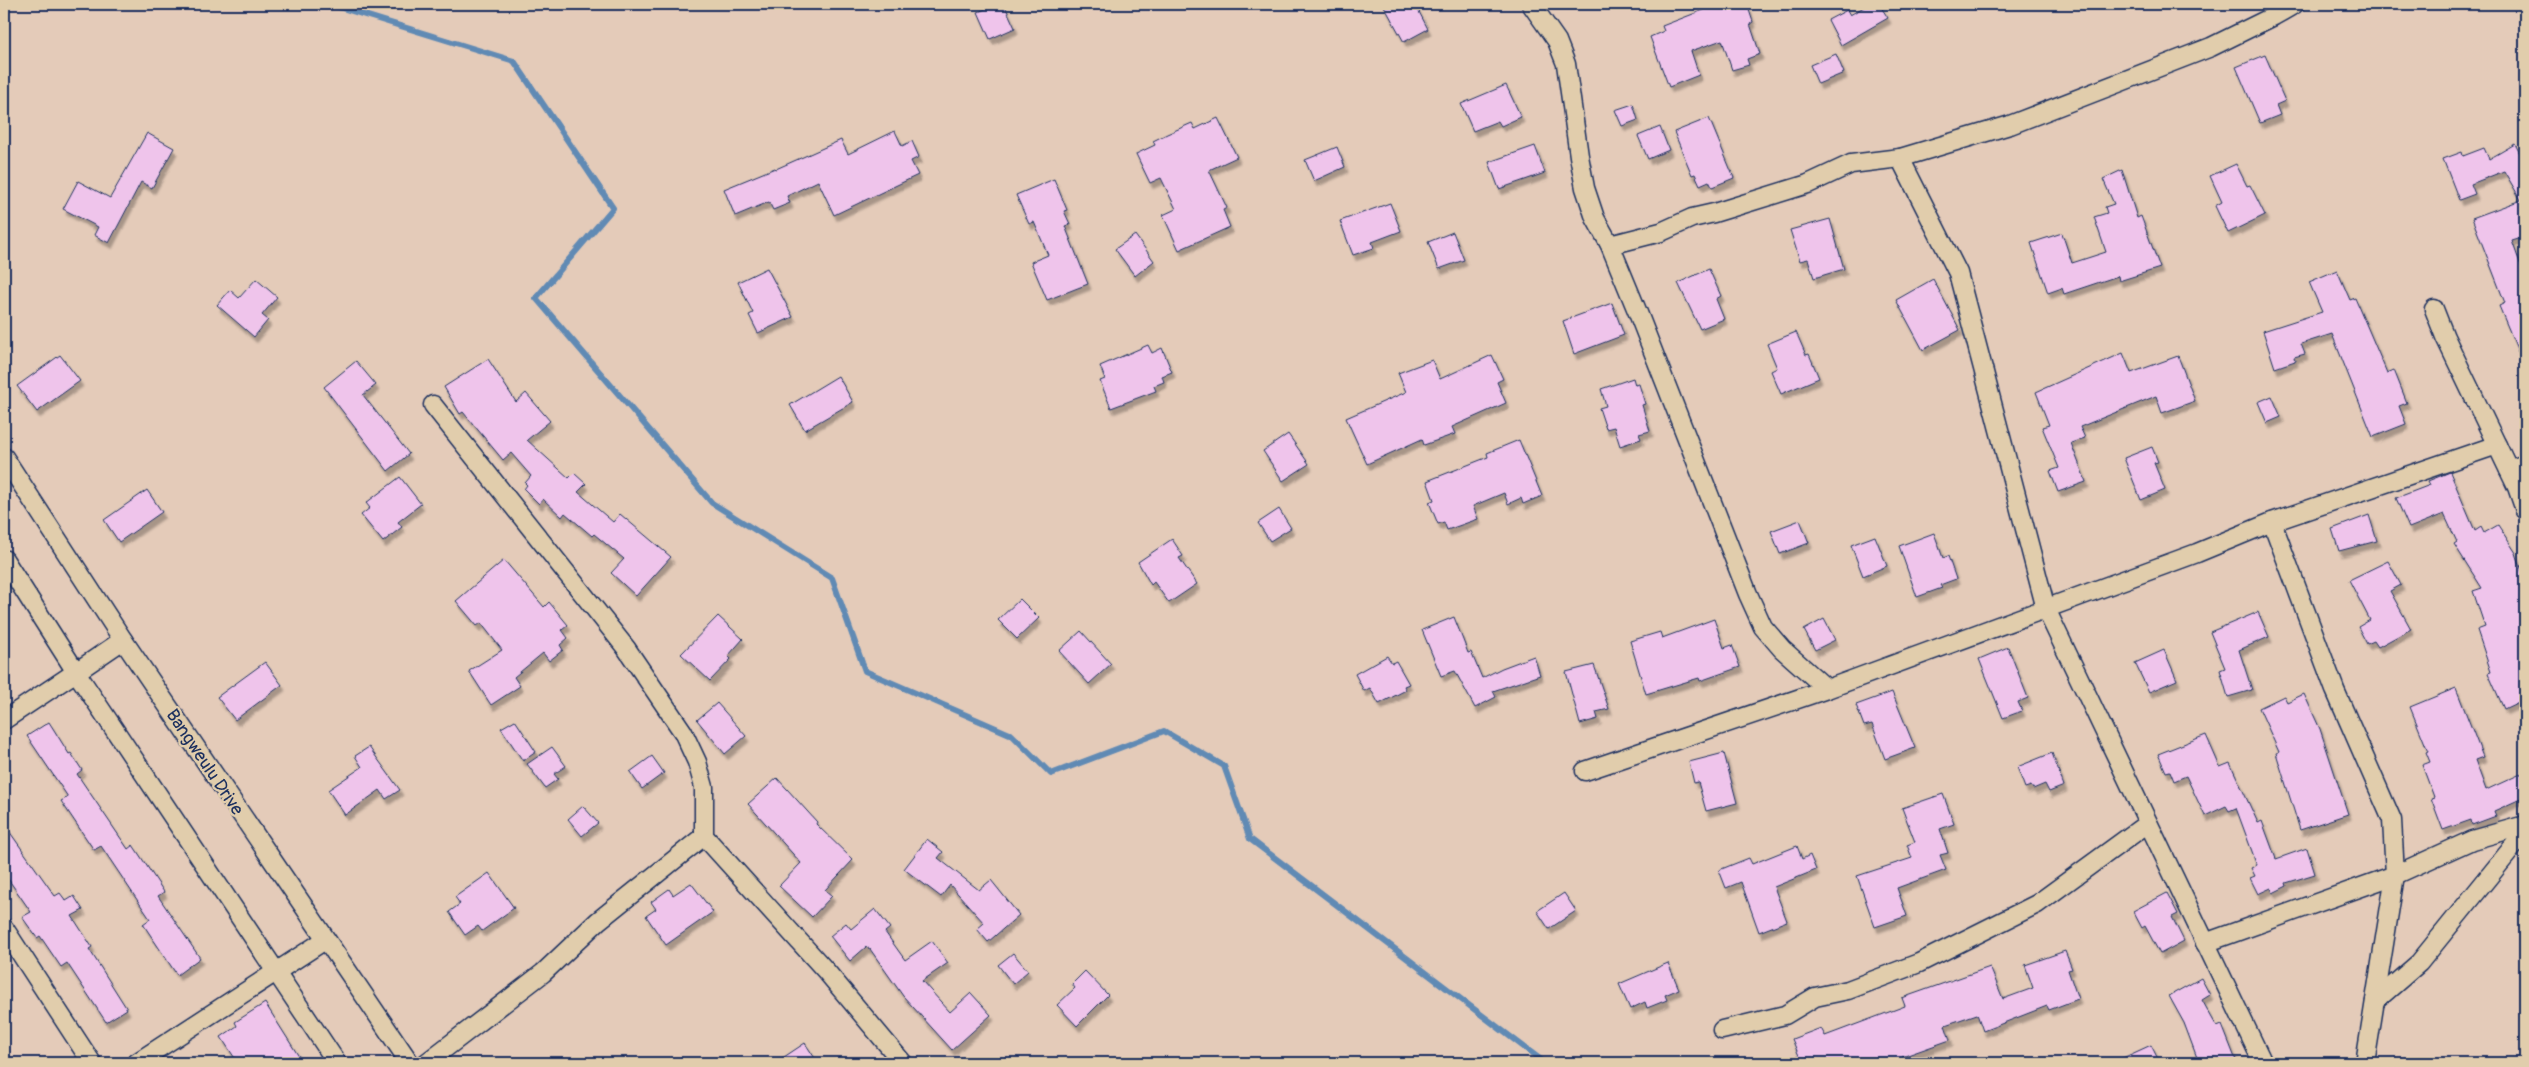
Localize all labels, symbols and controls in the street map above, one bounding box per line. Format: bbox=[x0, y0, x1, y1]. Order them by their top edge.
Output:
street label: Bangweulu Drive bbox=[161, 705, 249, 820]

